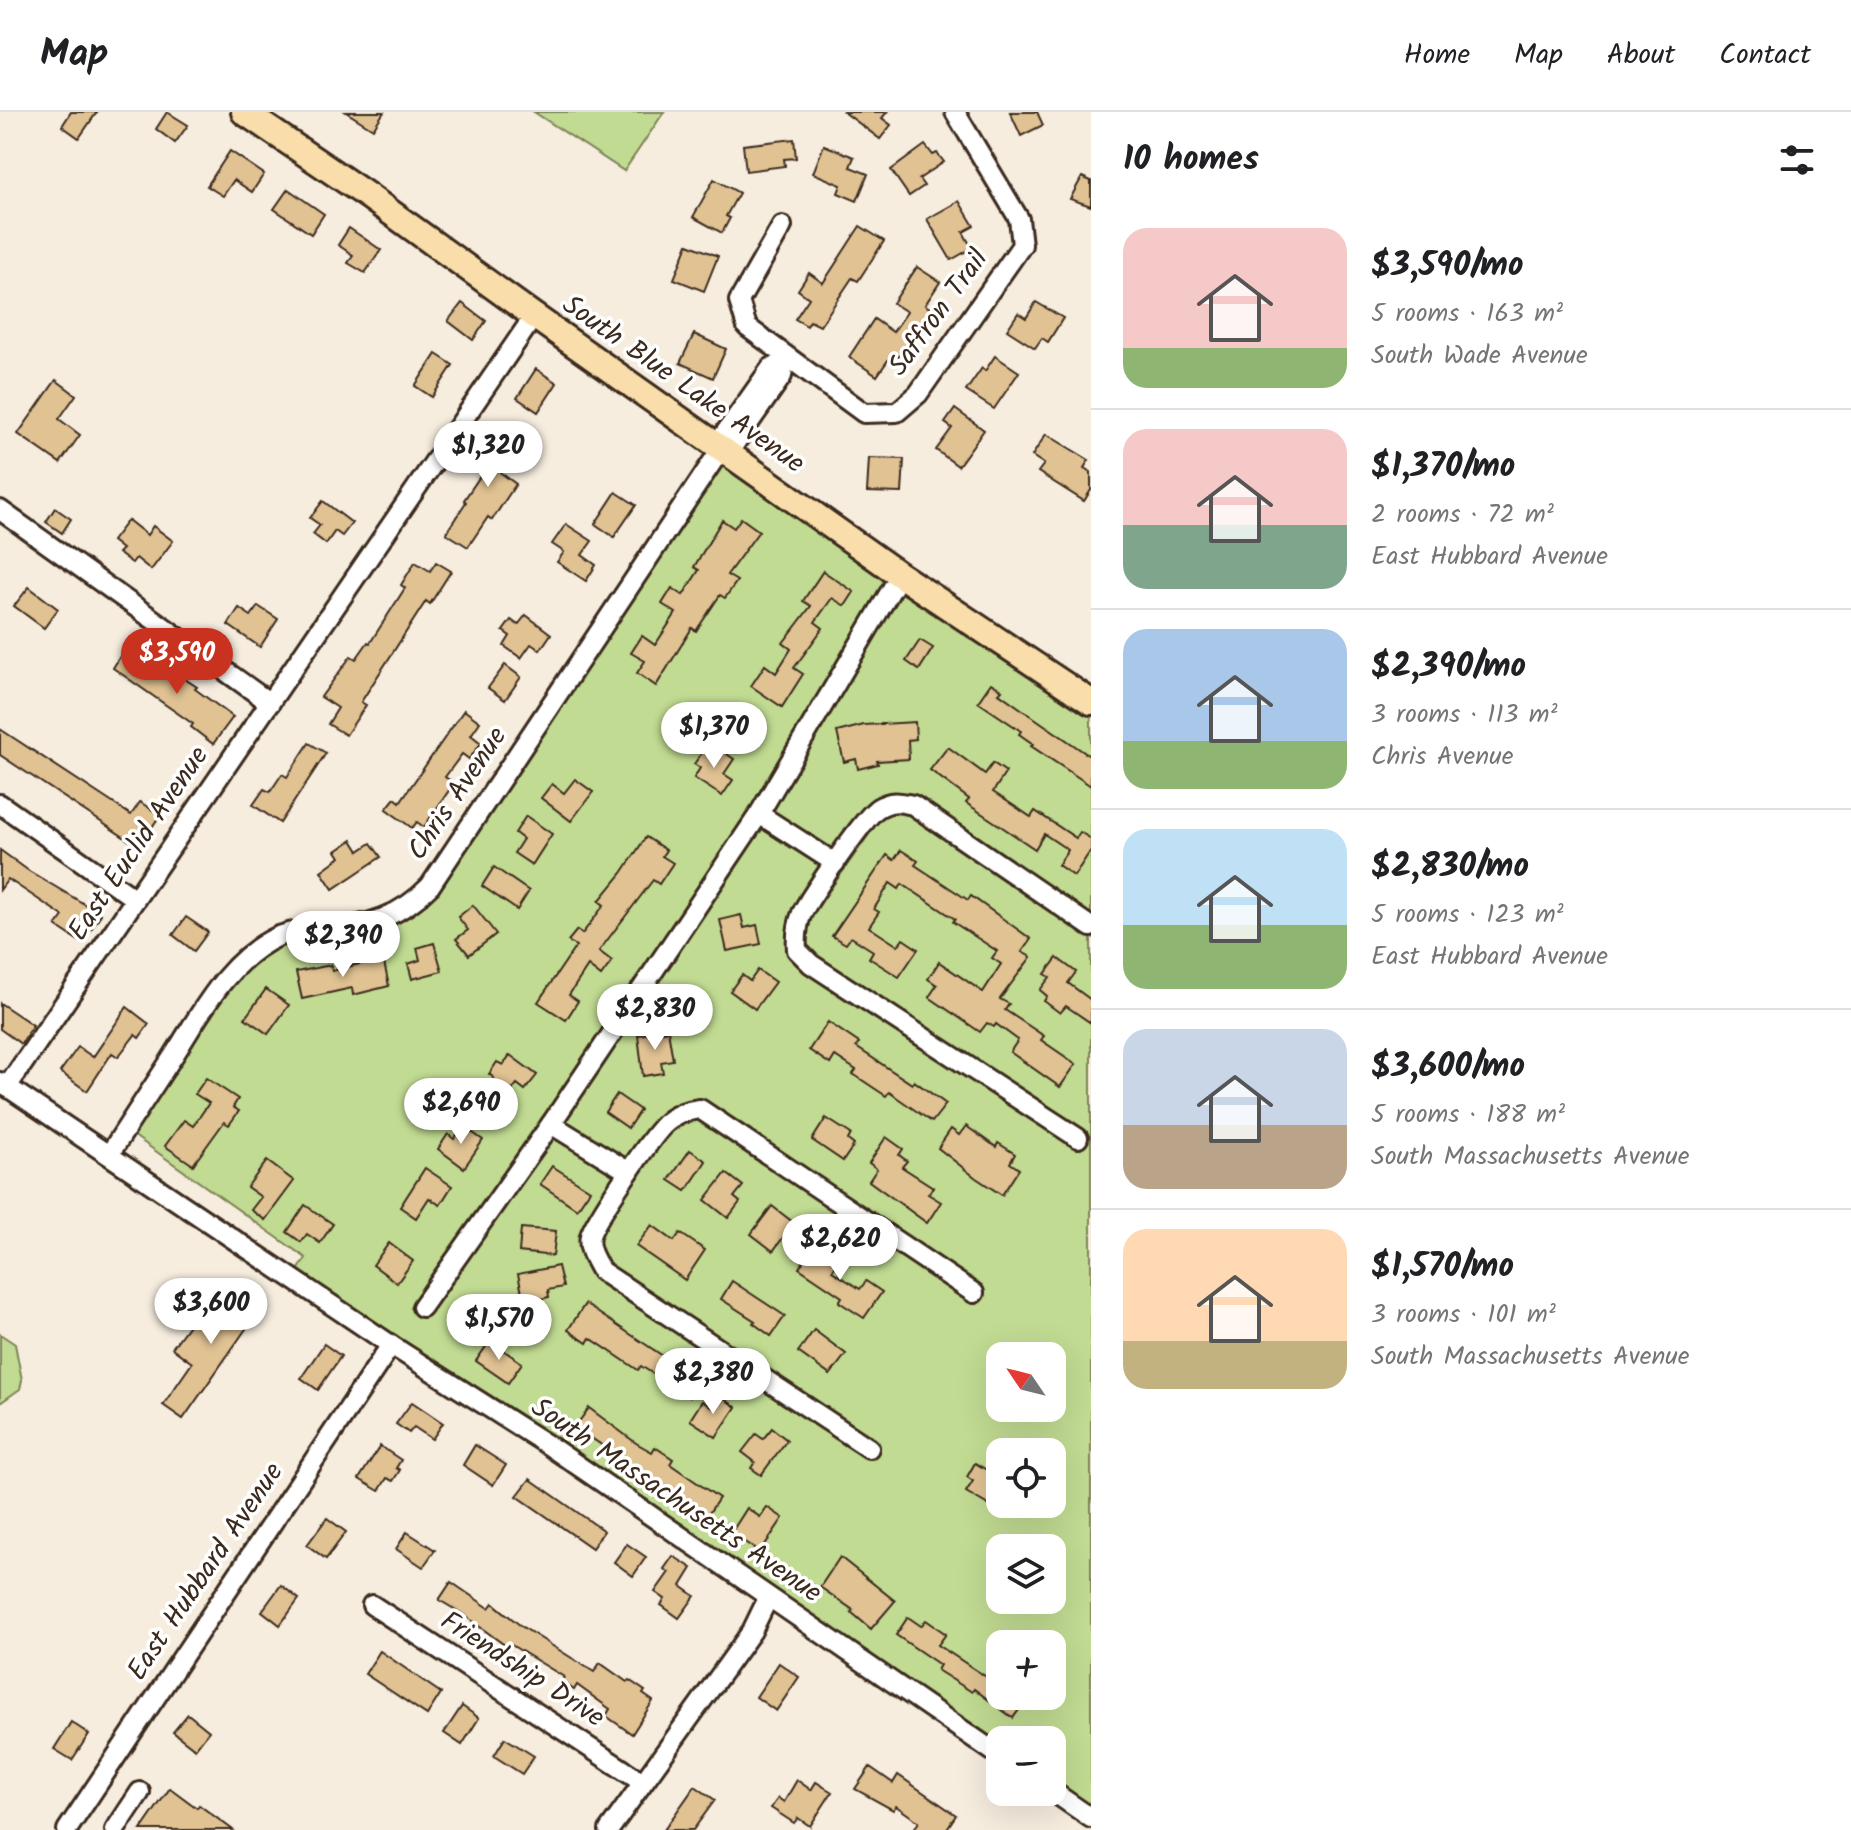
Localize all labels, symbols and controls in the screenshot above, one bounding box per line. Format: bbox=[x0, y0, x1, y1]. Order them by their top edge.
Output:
text: Map bbox=[40, 25, 109, 85]
text: Home bbox=[1404, 33, 1470, 78]
text: Map bbox=[1514, 33, 1563, 78]
text: About bbox=[1607, 33, 1675, 78]
text: Contact bbox=[1719, 33, 1811, 78]
text: 10 homes bbox=[1123, 133, 1259, 187]
icon: filters bbox=[1775, 138, 1819, 182]
text: $3,590/mo bbox=[1371, 239, 1523, 293]
street label: Saffron Trail bbox=[877, 240, 1001, 386]
icon: home bbox=[1187, 260, 1283, 356]
street label: South Blue Lake Avenue bbox=[552, 284, 814, 486]
text: 5 rooms · 163 m² bbox=[1371, 293, 1563, 335]
text: South Wade Avenue bbox=[1371, 335, 1588, 377]
pin: $1,320 bbox=[423, 421, 553, 489]
text: $1,320 bbox=[452, 426, 524, 468]
text: $1,370/mo bbox=[1371, 440, 1515, 494]
icon: home bbox=[1187, 461, 1283, 557]
text: 2 rooms · 72 m² bbox=[1371, 494, 1554, 536]
text: East Hubbard Avenue bbox=[1371, 536, 1608, 578]
pin: $3,590 bbox=[112, 628, 242, 696]
text: $3,590 bbox=[139, 633, 215, 675]
text: $2,390/mo bbox=[1371, 640, 1526, 694]
icon: home bbox=[1187, 661, 1283, 757]
text: 3 rooms · 113 m² bbox=[1371, 694, 1558, 736]
pin: $1,370 bbox=[649, 702, 779, 770]
text: $1,370 bbox=[679, 707, 749, 749]
street label: Chris Avenue bbox=[396, 718, 520, 870]
text: Chris Avenue bbox=[1371, 736, 1513, 778]
street label: East Euclid Avenue bbox=[57, 737, 221, 951]
text: $2,830/mo bbox=[1371, 840, 1529, 894]
icon: home bbox=[1187, 861, 1283, 957]
text: 5 rooms · 123 m² bbox=[1371, 894, 1564, 936]
pin: $2,390 bbox=[278, 911, 408, 979]
text: $2,390 bbox=[304, 916, 382, 958]
text: East Hubbard Avenue bbox=[1371, 936, 1608, 978]
pin: $2,830 bbox=[590, 984, 720, 1052]
text: $2,830 bbox=[615, 989, 695, 1031]
text: $3,600/mo bbox=[1371, 1040, 1525, 1094]
icon: home bbox=[1187, 1061, 1283, 1157]
pin: $2,690 bbox=[396, 1078, 526, 1146]
text: $2,690 bbox=[422, 1083, 500, 1125]
text: 5 rooms · 188 m² bbox=[1371, 1094, 1565, 1136]
text: South Massachusetts Avenue bbox=[1371, 1136, 1690, 1178]
pin: $2,620 bbox=[775, 1214, 905, 1282]
text: $2,620 bbox=[800, 1219, 880, 1261]
text: $1,570/mo bbox=[1371, 1240, 1514, 1294]
icon: home bbox=[1187, 1261, 1283, 1357]
pin: $3,600 bbox=[146, 1278, 276, 1346]
text: $3,600 bbox=[172, 1283, 250, 1325]
pin: $1,570 bbox=[434, 1294, 564, 1362]
text: 3 rooms · 101 m² bbox=[1371, 1294, 1556, 1336]
text: $1,570 bbox=[465, 1299, 533, 1341]
text: South Massachusetts Avenue bbox=[1371, 1336, 1690, 1378]
north arrow bbox=[986, 1342, 1066, 1422]
map controls bbox=[986, 1342, 1066, 1806]
pin: $2,380 bbox=[648, 1348, 778, 1416]
text: $2,380 bbox=[673, 1353, 753, 1395]
street label: South Massachusetts Avenue bbox=[521, 1386, 831, 1616]
button: locate bbox=[986, 1438, 1066, 1518]
street label: East Hubbard Avenue bbox=[116, 1453, 296, 1690]
button: layers bbox=[986, 1534, 1066, 1614]
street label: Friendship Drive bbox=[431, 1600, 614, 1740]
button: + bbox=[986, 1630, 1066, 1710]
button: − bbox=[986, 1726, 1066, 1806]

